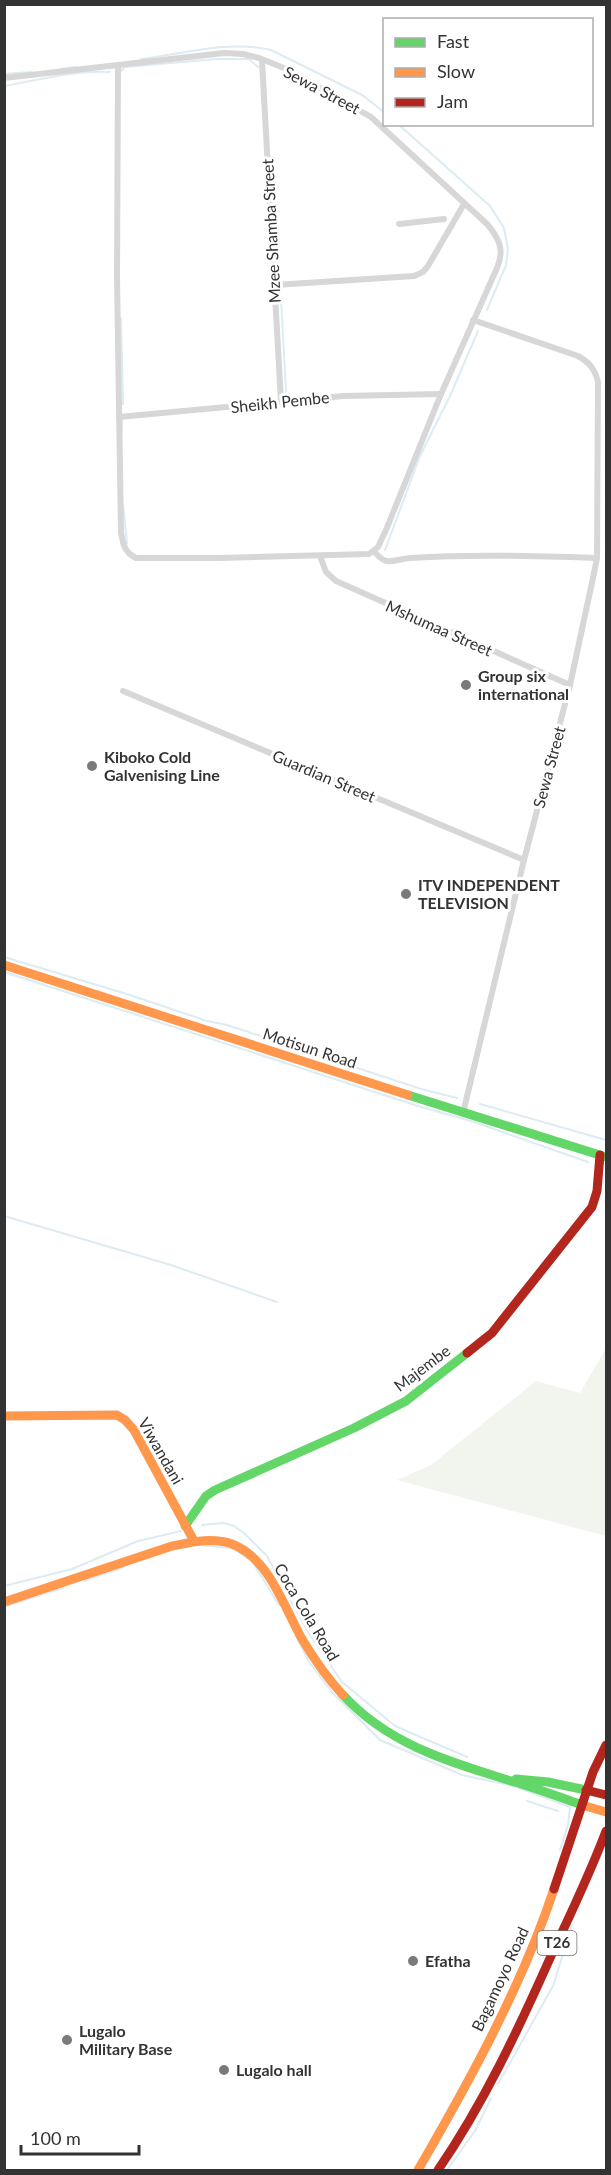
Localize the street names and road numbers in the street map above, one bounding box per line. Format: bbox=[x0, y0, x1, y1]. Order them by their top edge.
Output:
street label: Sewa Street bbox=[281, 62, 364, 118]
street label: Mzee Shamba Street bbox=[257, 158, 284, 304]
street label: Sheikh Pembe bbox=[230, 387, 330, 416]
street label: Mshumaa Street bbox=[383, 596, 496, 660]
street label: Sewa Street bbox=[529, 724, 569, 810]
street label: Guardian Street bbox=[270, 745, 379, 806]
street label: Motisun Road bbox=[261, 1023, 360, 1072]
street label: Majembe bbox=[390, 1340, 454, 1395]
street label: Viwandani bbox=[135, 1414, 188, 1487]
street label: Coca Cola Road bbox=[271, 1560, 344, 1664]
street label: Bagamoyo Road bbox=[467, 1924, 532, 2034]
road number: T26 bbox=[538, 1931, 576, 1955]

